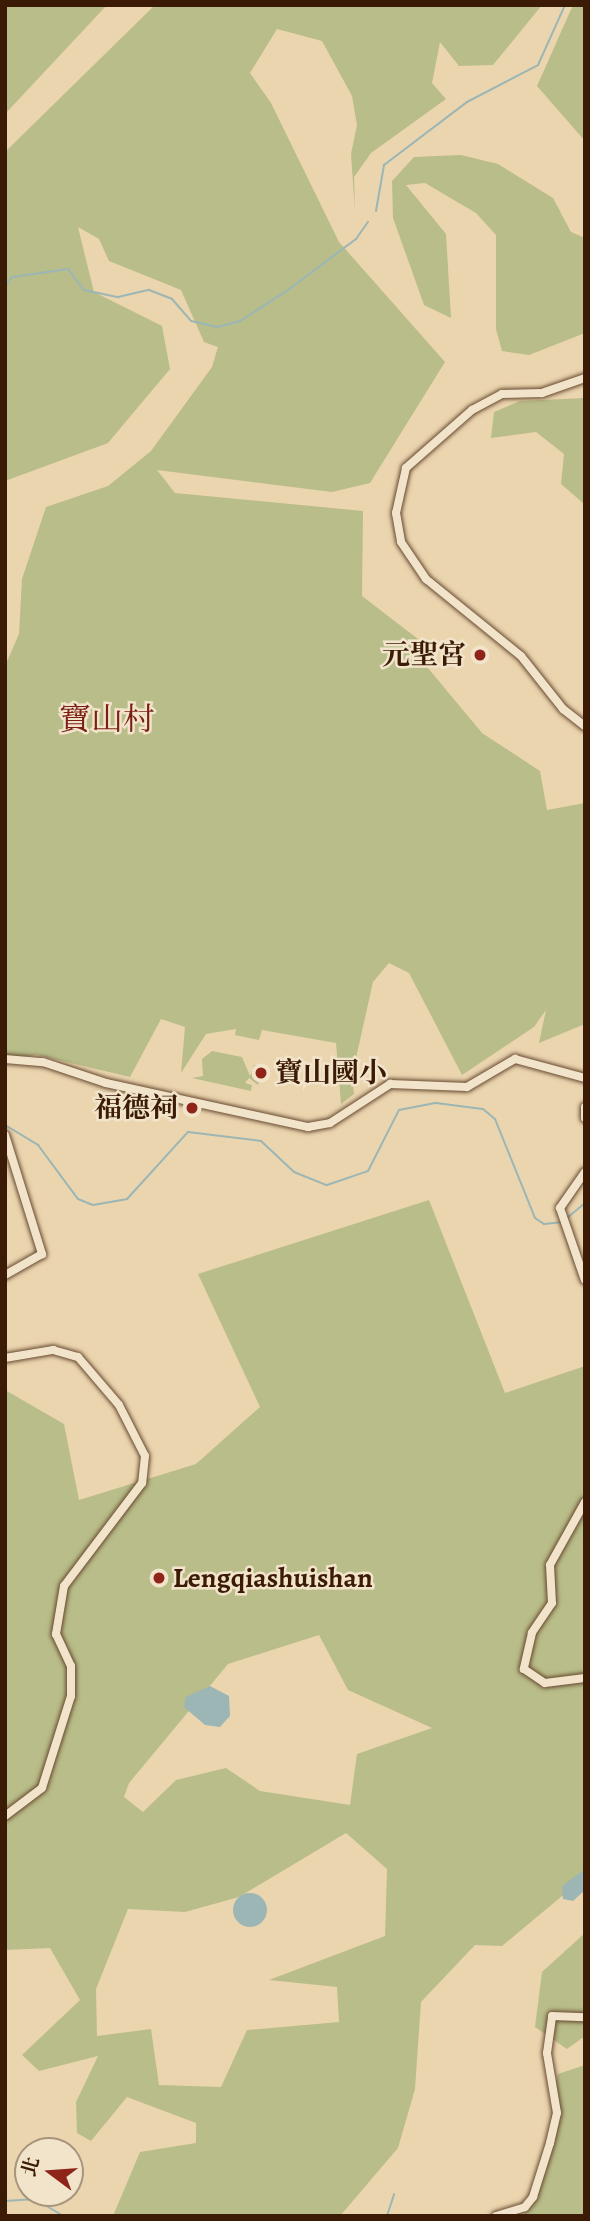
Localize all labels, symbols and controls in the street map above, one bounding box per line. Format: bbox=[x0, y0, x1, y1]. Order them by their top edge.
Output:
place label: 元聖宮 bbox=[382, 638, 466, 672]
marker: 元聖宮 bbox=[472, 647, 488, 663]
district label: 寶山村 bbox=[59, 700, 155, 738]
place label: 寶山國小 bbox=[275, 1056, 387, 1090]
marker: 寶山國小 bbox=[253, 1065, 269, 1081]
place label: 福德祠 bbox=[94, 1091, 178, 1125]
marker: 福德祠 bbox=[184, 1100, 200, 1116]
place label: Lengqiashuishan bbox=[173, 1561, 373, 1595]
marker: Lengqiashuishan bbox=[151, 1570, 167, 1586]
north arrow bbox=[14, 2137, 84, 2207]
text: 北 bbox=[16, 2154, 46, 2179]

